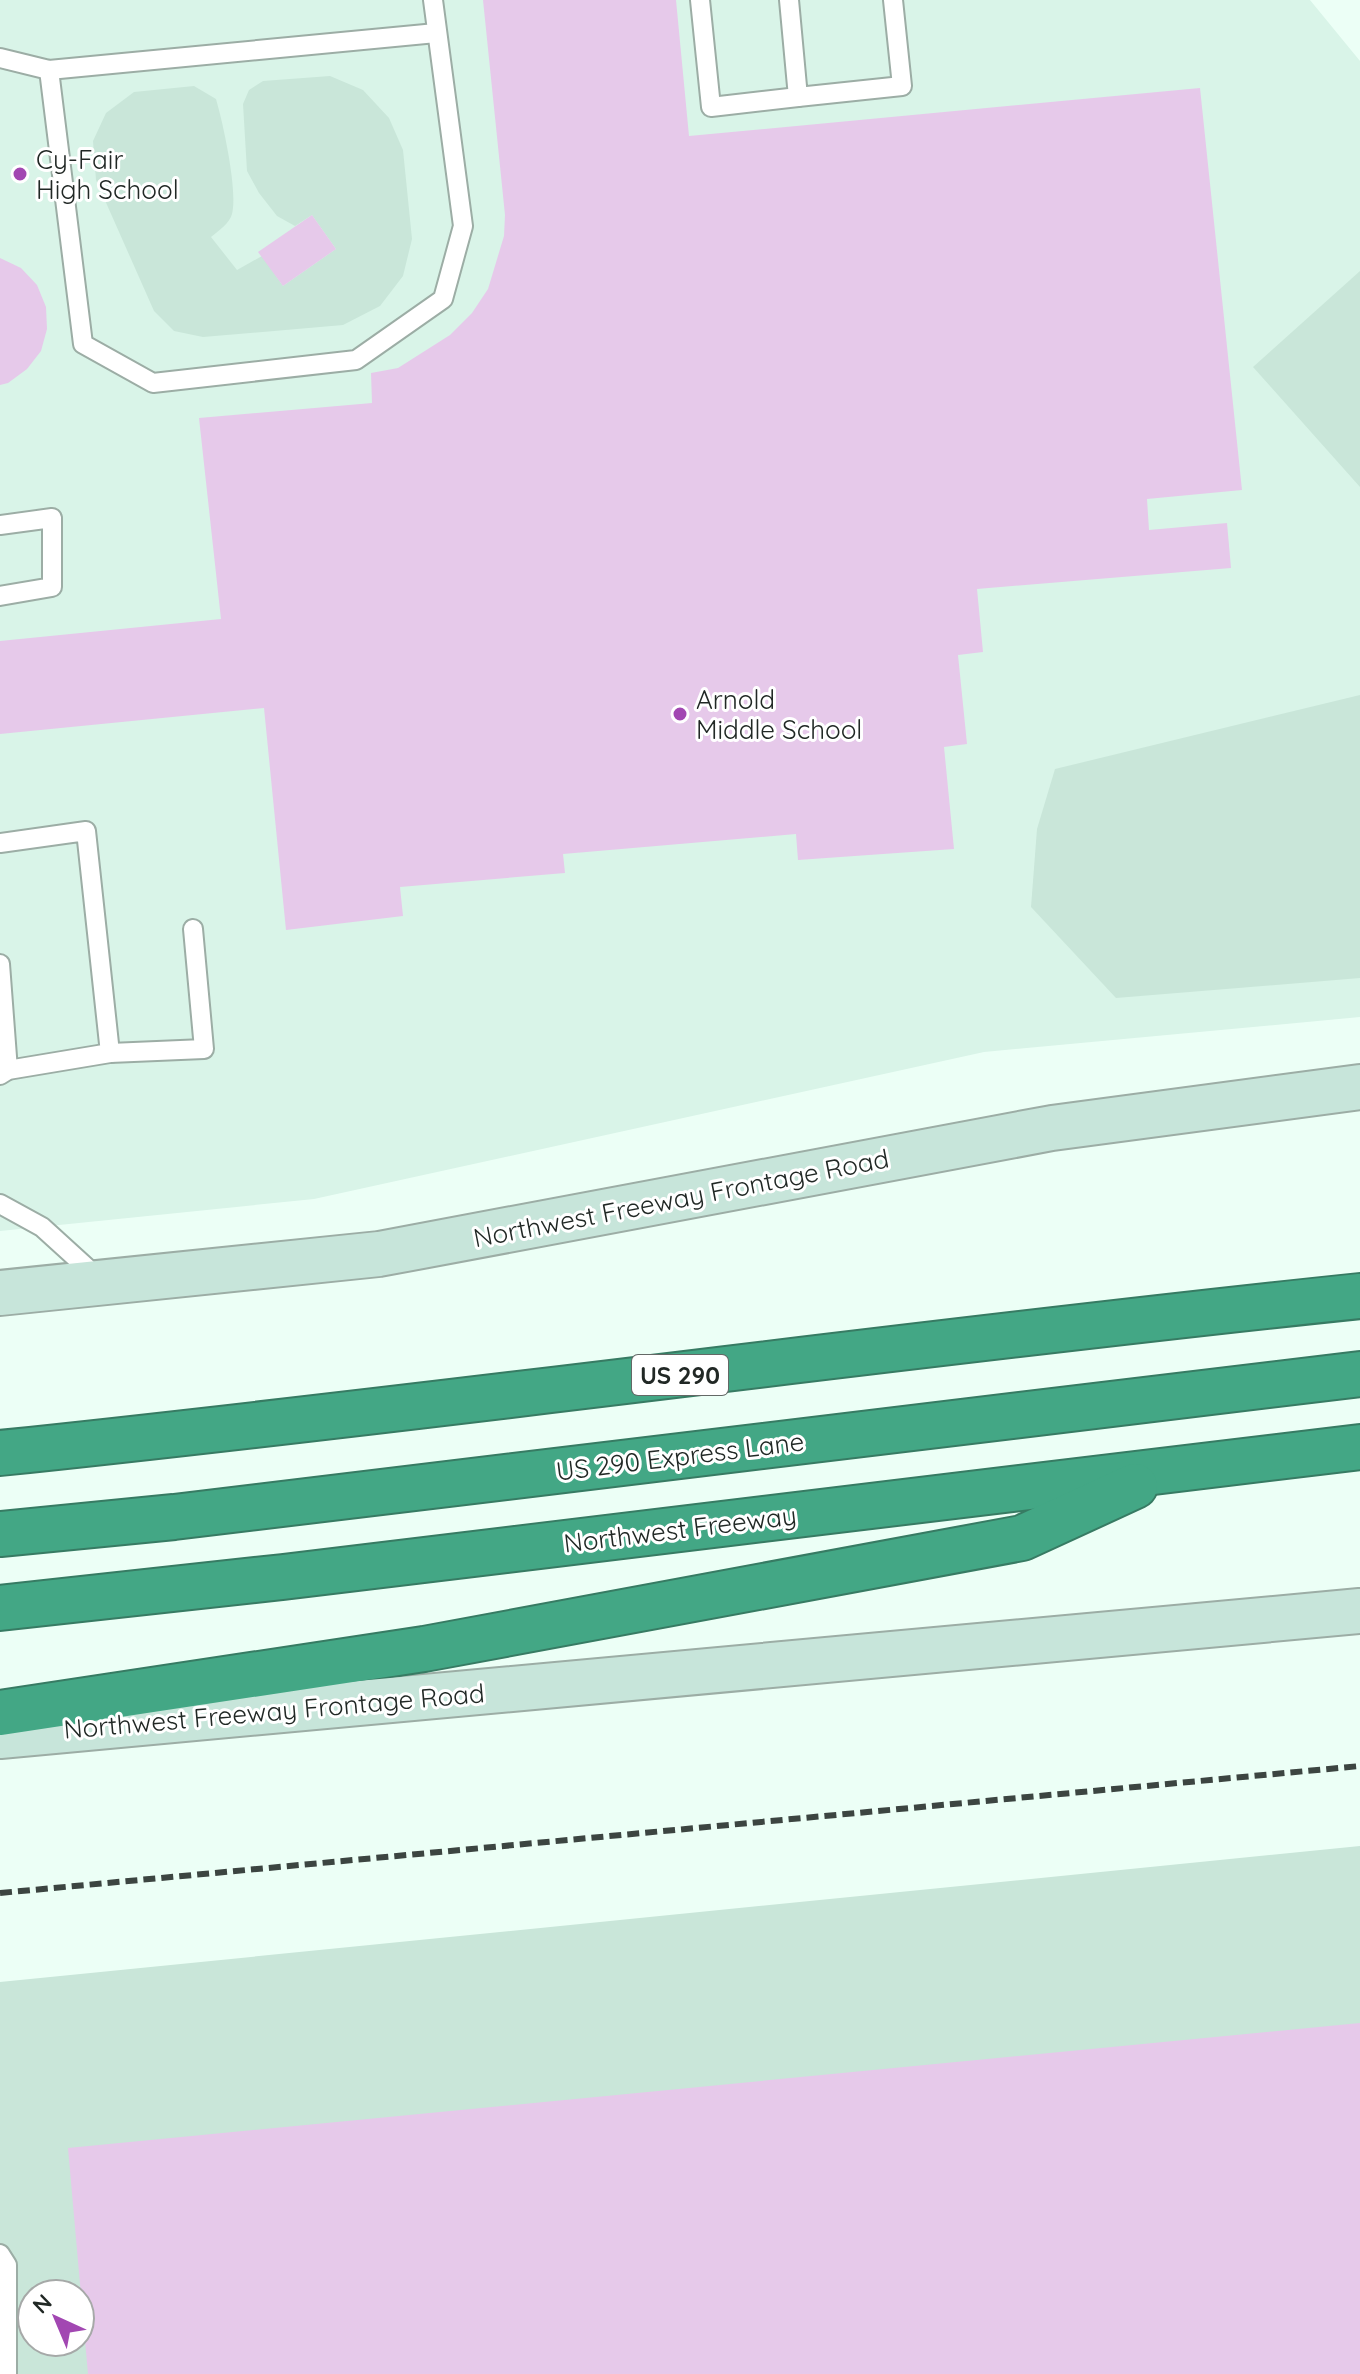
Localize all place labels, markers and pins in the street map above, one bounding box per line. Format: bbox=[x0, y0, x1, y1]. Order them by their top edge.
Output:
place label: Cy-Fair High School bbox=[36, 143, 179, 206]
marker: Cy-Fair High School bbox=[11, 165, 29, 183]
place label: Arnold Middle School bbox=[696, 683, 862, 746]
marker: Arnold Middle School bbox=[671, 705, 689, 723]

